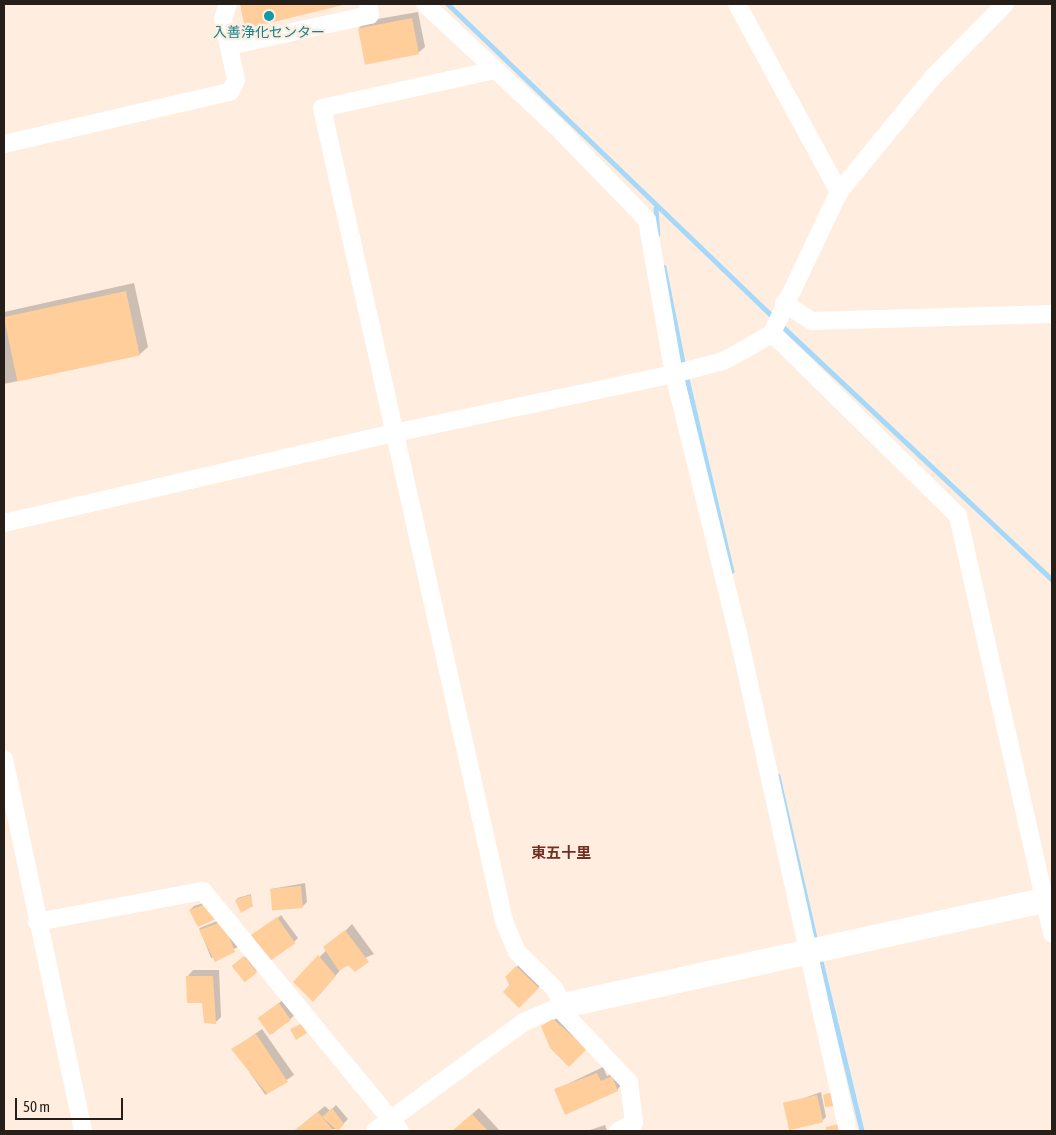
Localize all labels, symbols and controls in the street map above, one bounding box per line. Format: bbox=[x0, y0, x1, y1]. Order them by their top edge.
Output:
marker: 入善浄化センター bbox=[263, 10, 275, 22]
place label: 入善浄化センター bbox=[213, 24, 325, 40]
district label: 東五十里 bbox=[531, 844, 591, 862]
scale bar bbox=[18, 1088, 125, 1120]
text: 50 m bbox=[23, 1098, 50, 1115]

